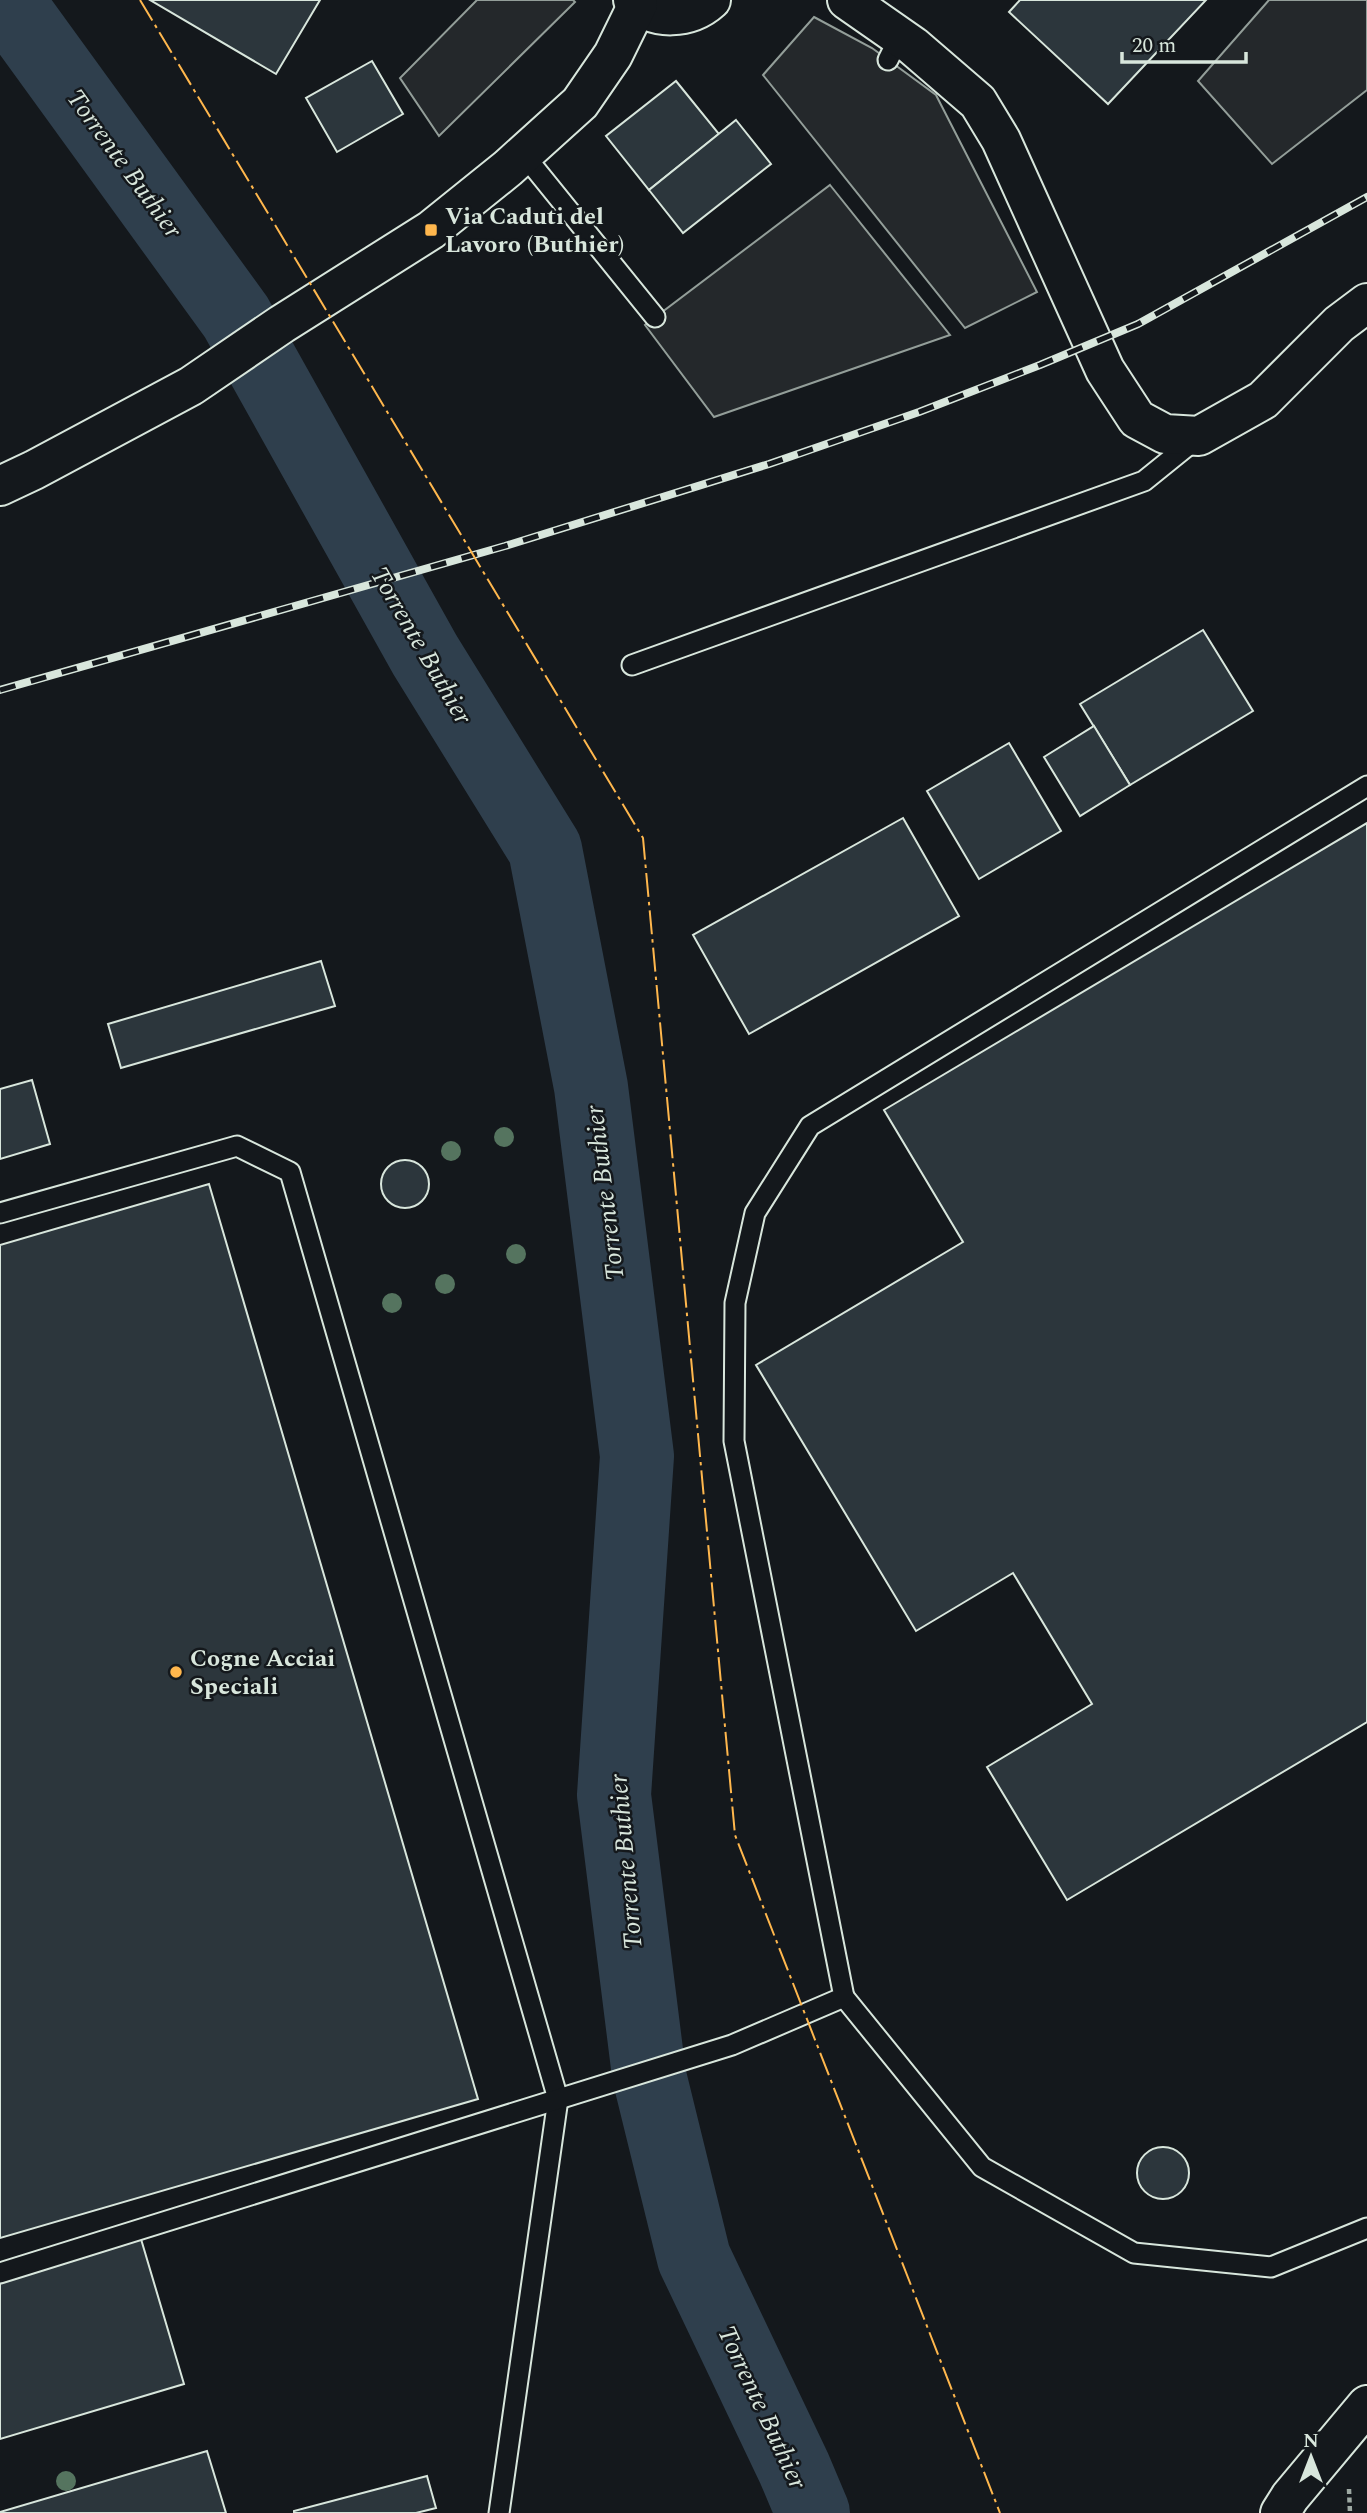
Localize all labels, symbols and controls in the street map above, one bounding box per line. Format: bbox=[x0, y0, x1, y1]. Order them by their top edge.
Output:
scale bar bbox=[1122, 21, 1246, 65]
text: 20 m bbox=[1132, 30, 1176, 62]
water label: Torrente Buthier bbox=[56, 80, 193, 248]
place label: Via Caduti del Lavoro (Buthier) bbox=[445, 199, 624, 263]
marker: Via Caduti del Lavoro (Buthier) bbox=[423, 222, 439, 238]
water label: Torrente Buthier bbox=[360, 559, 483, 733]
water label: Torrente Buthier bbox=[574, 1102, 636, 1283]
place label: Cogne Acciai Speciali bbox=[190, 1641, 335, 1705]
marker: Cogne Acciai Speciali bbox=[168, 1664, 184, 1680]
water label: Torrente Buthier bbox=[598, 1771, 654, 1952]
water label: Torrente Buthier bbox=[707, 2319, 818, 2497]
north arrow bbox=[1276, 2422, 1346, 2492]
text: N bbox=[1303, 2427, 1319, 2456]

